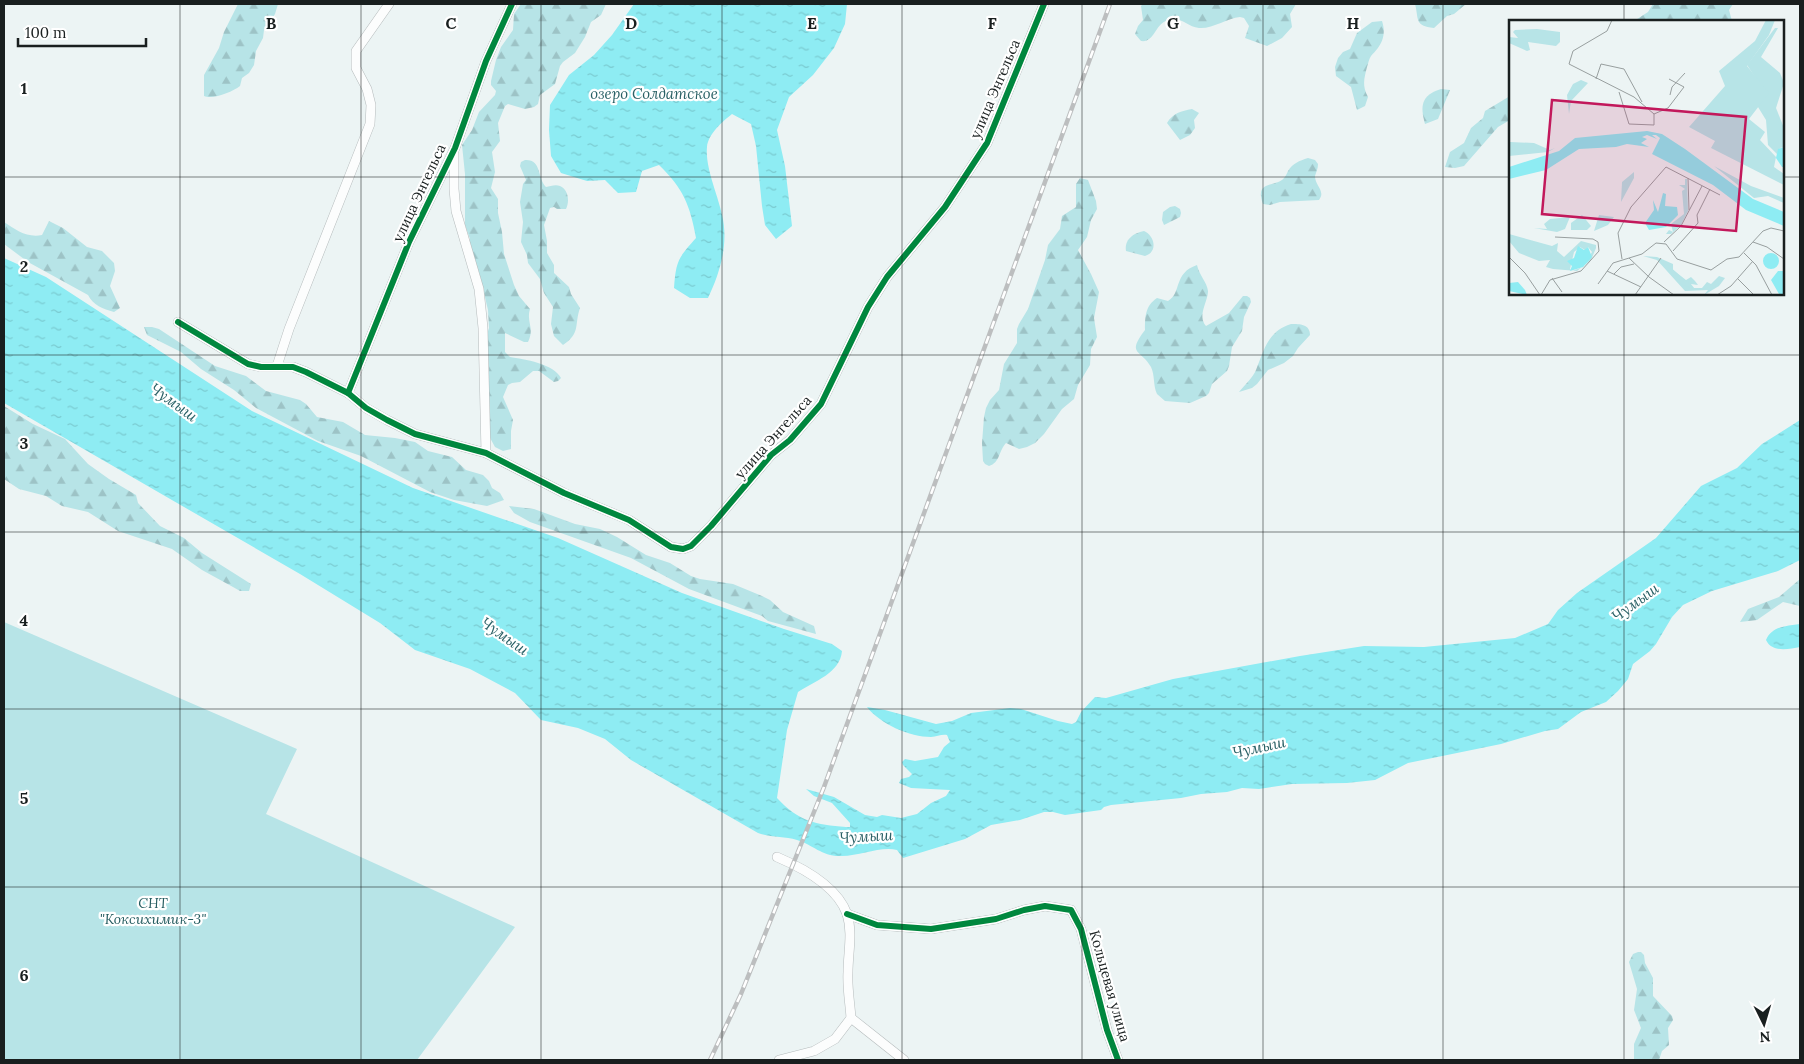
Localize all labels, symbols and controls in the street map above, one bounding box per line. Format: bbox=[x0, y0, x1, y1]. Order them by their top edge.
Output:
text: B bbox=[266, 13, 277, 33]
text: C bbox=[445, 13, 457, 33]
text: D bbox=[625, 13, 637, 33]
text: E bbox=[807, 13, 817, 33]
text: F bbox=[987, 13, 997, 33]
text: G bbox=[1167, 13, 1179, 33]
text: H bbox=[1347, 13, 1360, 33]
scale bar bbox=[18, 15, 145, 47]
inset map bbox=[1509, 20, 1784, 295]
text: 100 m bbox=[25, 23, 66, 42]
street label: улица Энгельса bbox=[966, 37, 1024, 141]
text: 1 bbox=[21, 78, 27, 98]
water label: озеро Солдатское bbox=[590, 84, 718, 103]
street label: улица Энгельса bbox=[388, 141, 450, 245]
text: 2 bbox=[20, 256, 28, 276]
water label: Чумыш bbox=[147, 379, 202, 426]
street label: улица Энгельса bbox=[731, 392, 815, 482]
text: 3 bbox=[20, 433, 29, 453]
water label: Чумыш bbox=[1608, 578, 1663, 625]
text: 4 bbox=[20, 610, 29, 630]
water label: Чумыш bbox=[478, 613, 533, 660]
water label: Чумыш bbox=[1231, 732, 1288, 762]
text: 5 bbox=[20, 788, 29, 808]
water label: Чумыш bbox=[839, 825, 894, 847]
park label: СНТ "Коксихимик-3" bbox=[100, 894, 206, 928]
street label: Кольцевая улица bbox=[1085, 928, 1135, 1044]
text: 6 bbox=[19, 965, 29, 985]
north arrow bbox=[1739, 999, 1789, 1049]
text: N bbox=[1759, 1028, 1771, 1046]

